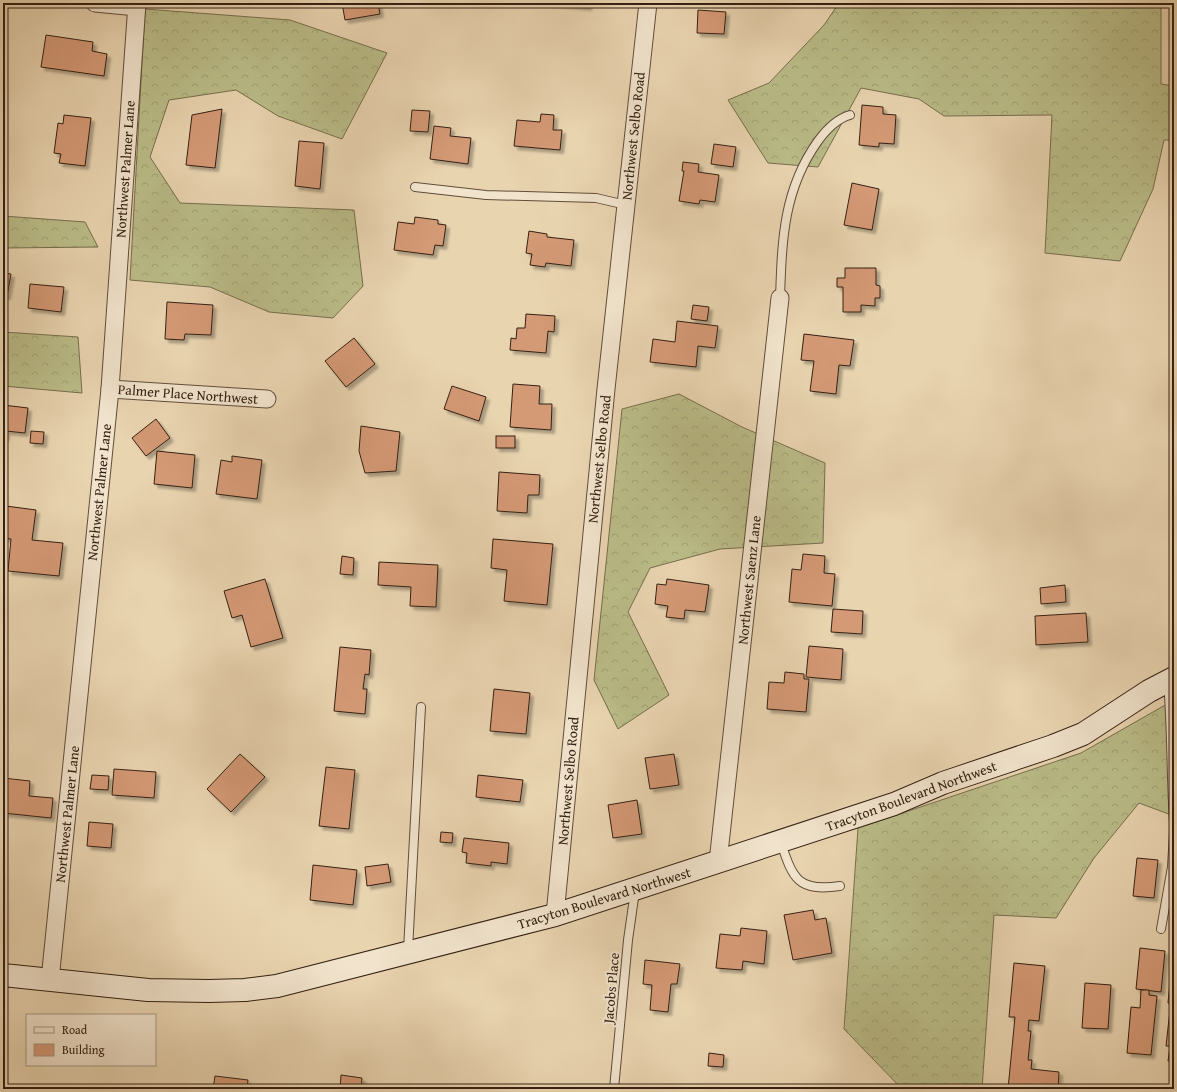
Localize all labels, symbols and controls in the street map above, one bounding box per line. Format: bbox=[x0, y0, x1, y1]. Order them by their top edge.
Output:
street label: Northwest Selbo Road bbox=[616, 70, 650, 201]
street label: Northwest Palmer Lane bbox=[110, 99, 140, 238]
street label: Palmer Place Northwest bbox=[117, 379, 259, 409]
street label: Northwest Selbo Road bbox=[582, 393, 616, 524]
street label: Northwest Palmer Lane bbox=[82, 422, 116, 561]
street label: Northwest Saenz Lane bbox=[732, 514, 766, 646]
street label: Northwest Selbo Road bbox=[552, 715, 584, 846]
street label: Northwest Palmer Lane bbox=[50, 744, 84, 883]
street label: Tracyton Boulevard Northwest bbox=[823, 756, 999, 836]
street label: Tracyton Boulevard Northwest bbox=[515, 862, 693, 934]
street label: Jacobs Place bbox=[598, 951, 624, 1026]
legend bbox=[26, 1014, 156, 1066]
text: Road bbox=[62, 1021, 88, 1038]
text: Building bbox=[62, 1041, 105, 1058]

